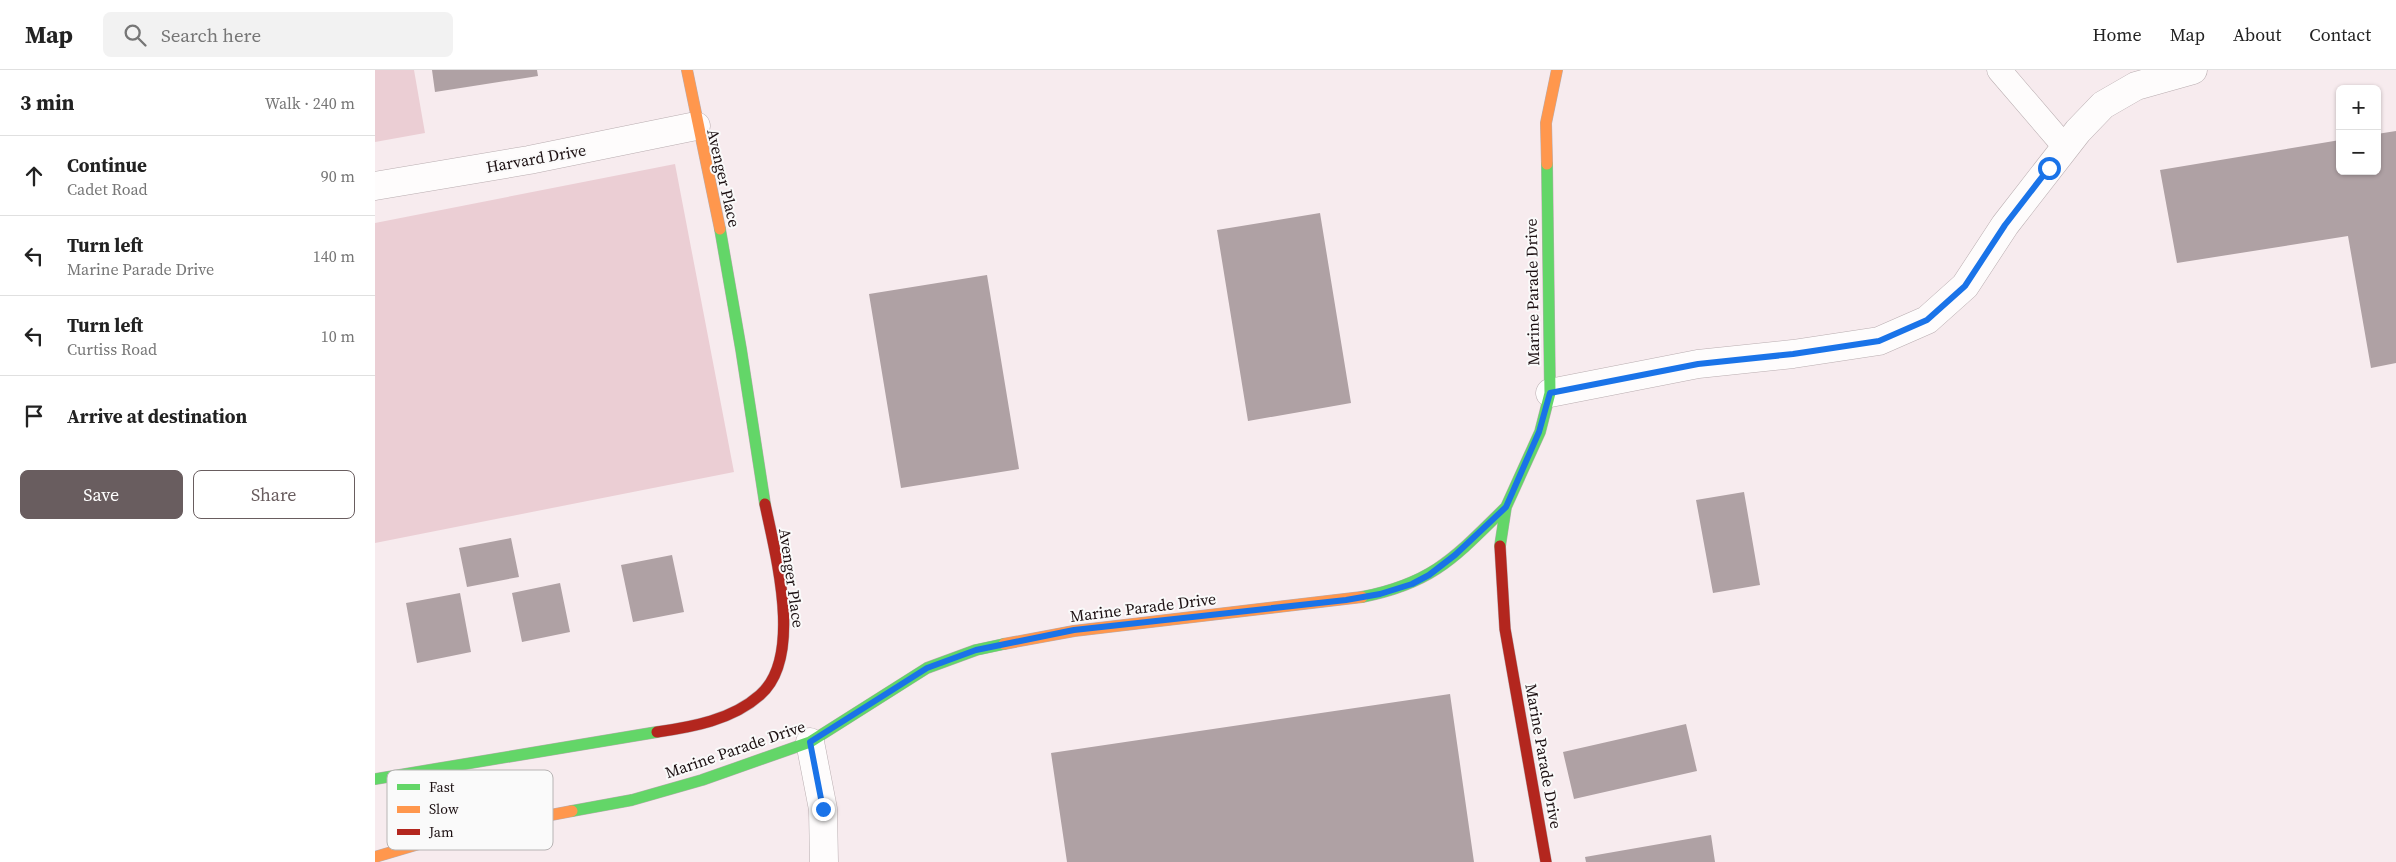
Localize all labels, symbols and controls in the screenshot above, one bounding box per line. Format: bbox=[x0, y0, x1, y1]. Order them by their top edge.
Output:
search box bbox=[103, 12, 453, 57]
text: Map bbox=[25, 18, 73, 51]
icon: search bbox=[121, 21, 149, 49]
text: Search here bbox=[161, 22, 261, 48]
text: Home bbox=[2093, 22, 2142, 47]
text: Map bbox=[2170, 22, 2205, 47]
text: About bbox=[2233, 22, 2281, 47]
text: Contact bbox=[2309, 22, 2371, 47]
map controls bbox=[2336, 85, 2381, 175]
button: + bbox=[2336, 85, 2381, 130]
text: 3 min bbox=[20, 88, 75, 117]
text: Walk · 240 m bbox=[265, 92, 355, 114]
street label: Avenger Place bbox=[702, 127, 746, 229]
button: − bbox=[2336, 130, 2381, 175]
street label: Harvard Drive bbox=[484, 138, 588, 178]
text: Continue bbox=[67, 152, 147, 178]
route start bbox=[2038, 157, 2061, 180]
icon: ahead bbox=[20, 162, 48, 190]
text: 90 m bbox=[321, 165, 355, 187]
text: Cadet Road bbox=[67, 178, 148, 200]
street label: Marine Parade Drive bbox=[1520, 218, 1544, 366]
text: Turn left bbox=[67, 232, 143, 258]
icon: left bbox=[20, 242, 48, 270]
text: 140 m bbox=[313, 245, 355, 267]
text: Marine Parade Drive bbox=[67, 258, 214, 280]
text: Turn left bbox=[67, 312, 143, 338]
icon: left bbox=[20, 322, 48, 350]
text: 10 m bbox=[321, 325, 355, 347]
text: Curtiss Road bbox=[67, 338, 157, 360]
icon: arrive bbox=[20, 402, 48, 430]
text: Arrive at destination bbox=[67, 403, 247, 429]
button: Save bbox=[20, 470, 183, 519]
button: Share bbox=[193, 470, 355, 519]
street label: Avenger Place bbox=[774, 527, 810, 629]
street label: Marine Parade Drive bbox=[1069, 587, 1217, 627]
street label: Marine Parade Drive bbox=[1520, 682, 1568, 830]
street label: Marine Parade Drive bbox=[662, 715, 808, 783]
legend bbox=[387, 770, 553, 850]
text: Fast bbox=[429, 777, 455, 797]
route end bbox=[812, 798, 835, 821]
text: Slow bbox=[429, 799, 459, 819]
text: Jam bbox=[428, 822, 454, 842]

